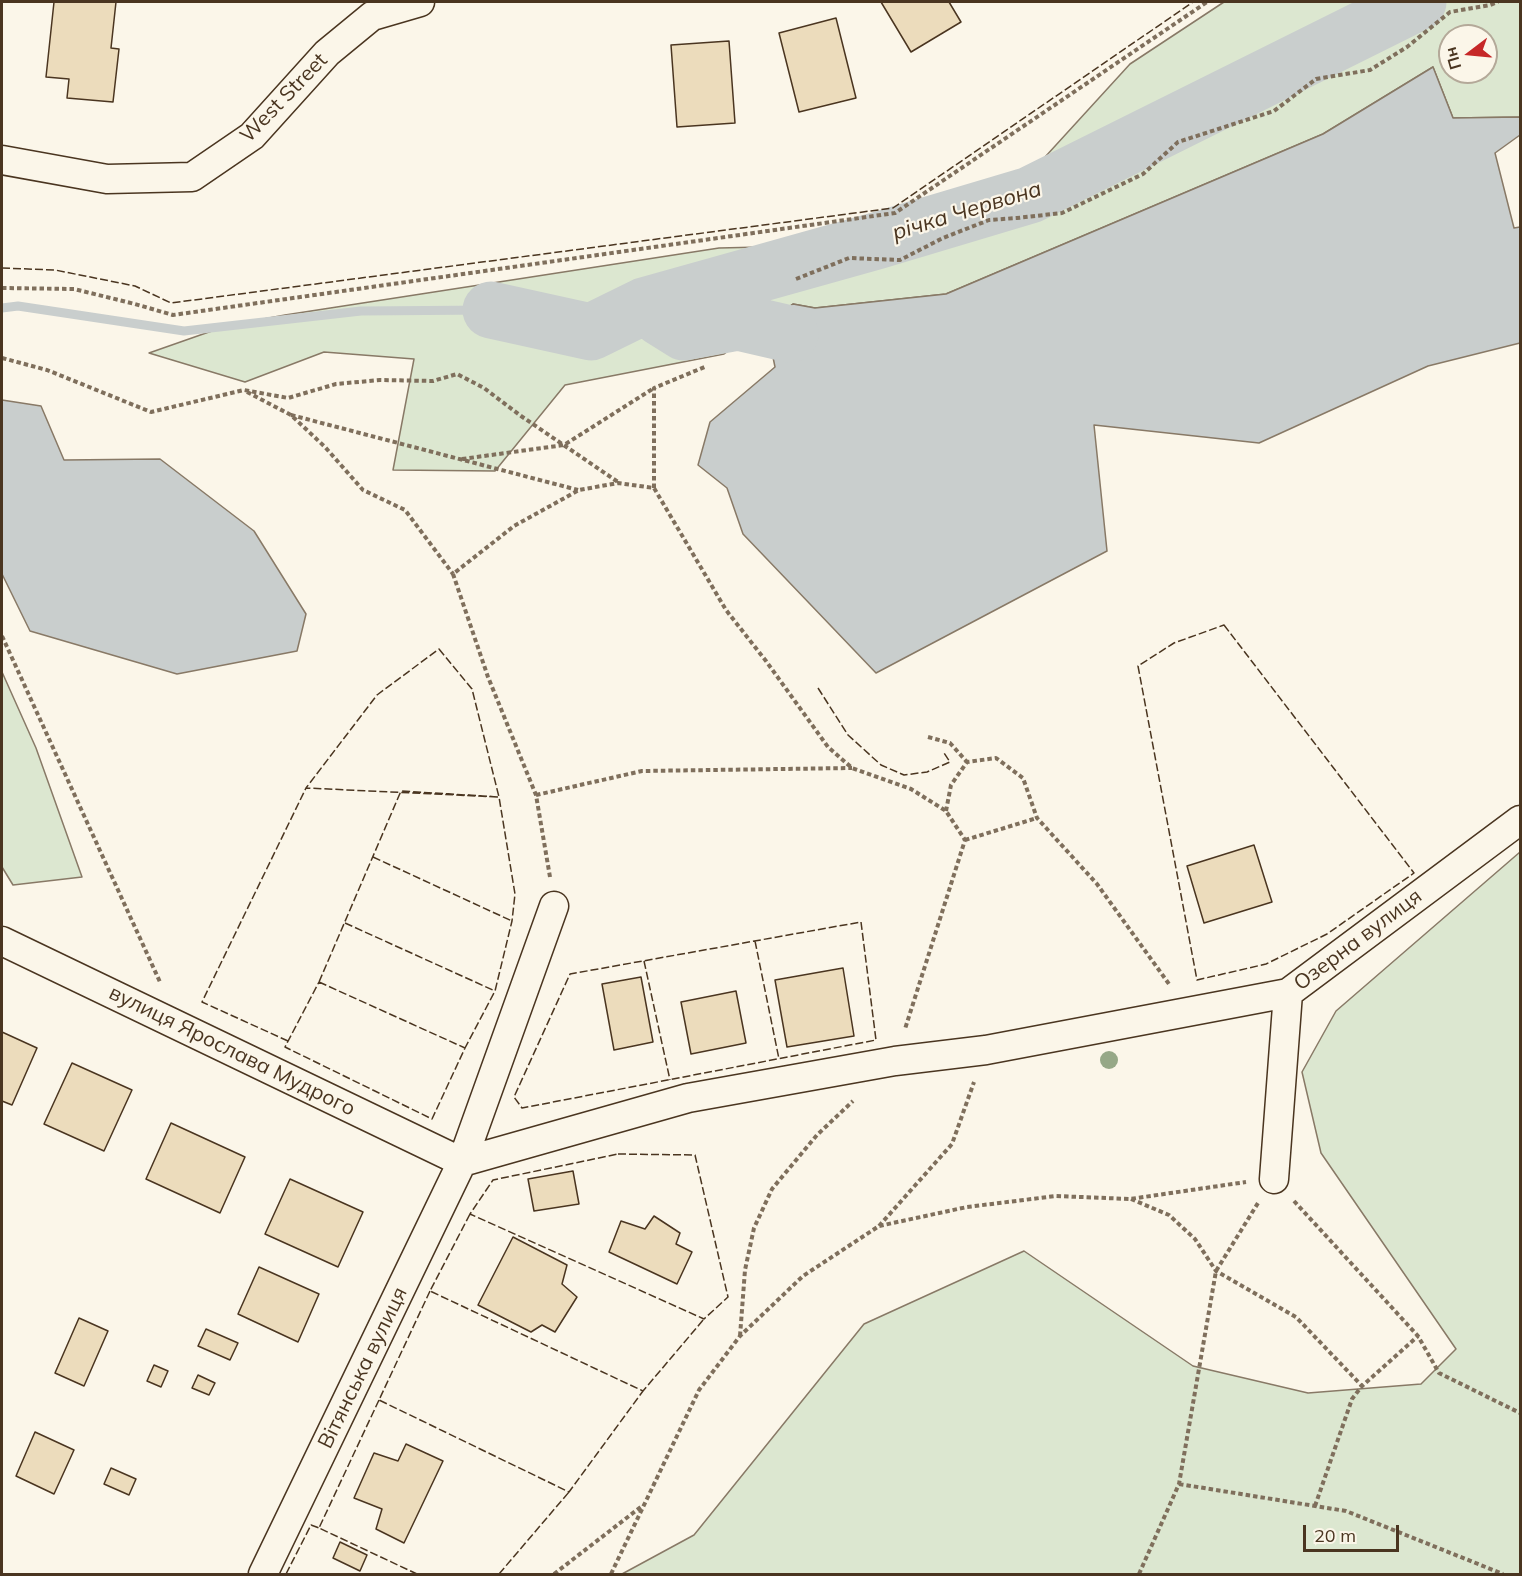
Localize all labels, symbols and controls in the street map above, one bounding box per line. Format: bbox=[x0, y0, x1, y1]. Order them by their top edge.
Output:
north arrow bbox=[1438, 24, 1498, 84]
text: Пн bbox=[1440, 45, 1465, 72]
street label: West Street bbox=[235, 48, 333, 148]
water label: річка Червона bbox=[889, 176, 1045, 246]
street label: Озерна вулиця bbox=[1289, 884, 1427, 996]
street label: вулиця Ярослава Мудрого bbox=[105, 980, 359, 1122]
street label: Вітянська вулиця bbox=[313, 1283, 413, 1453]
scale bar bbox=[1306, 1513, 1402, 1551]
text: 20 m bbox=[1314, 1524, 1356, 1547]

